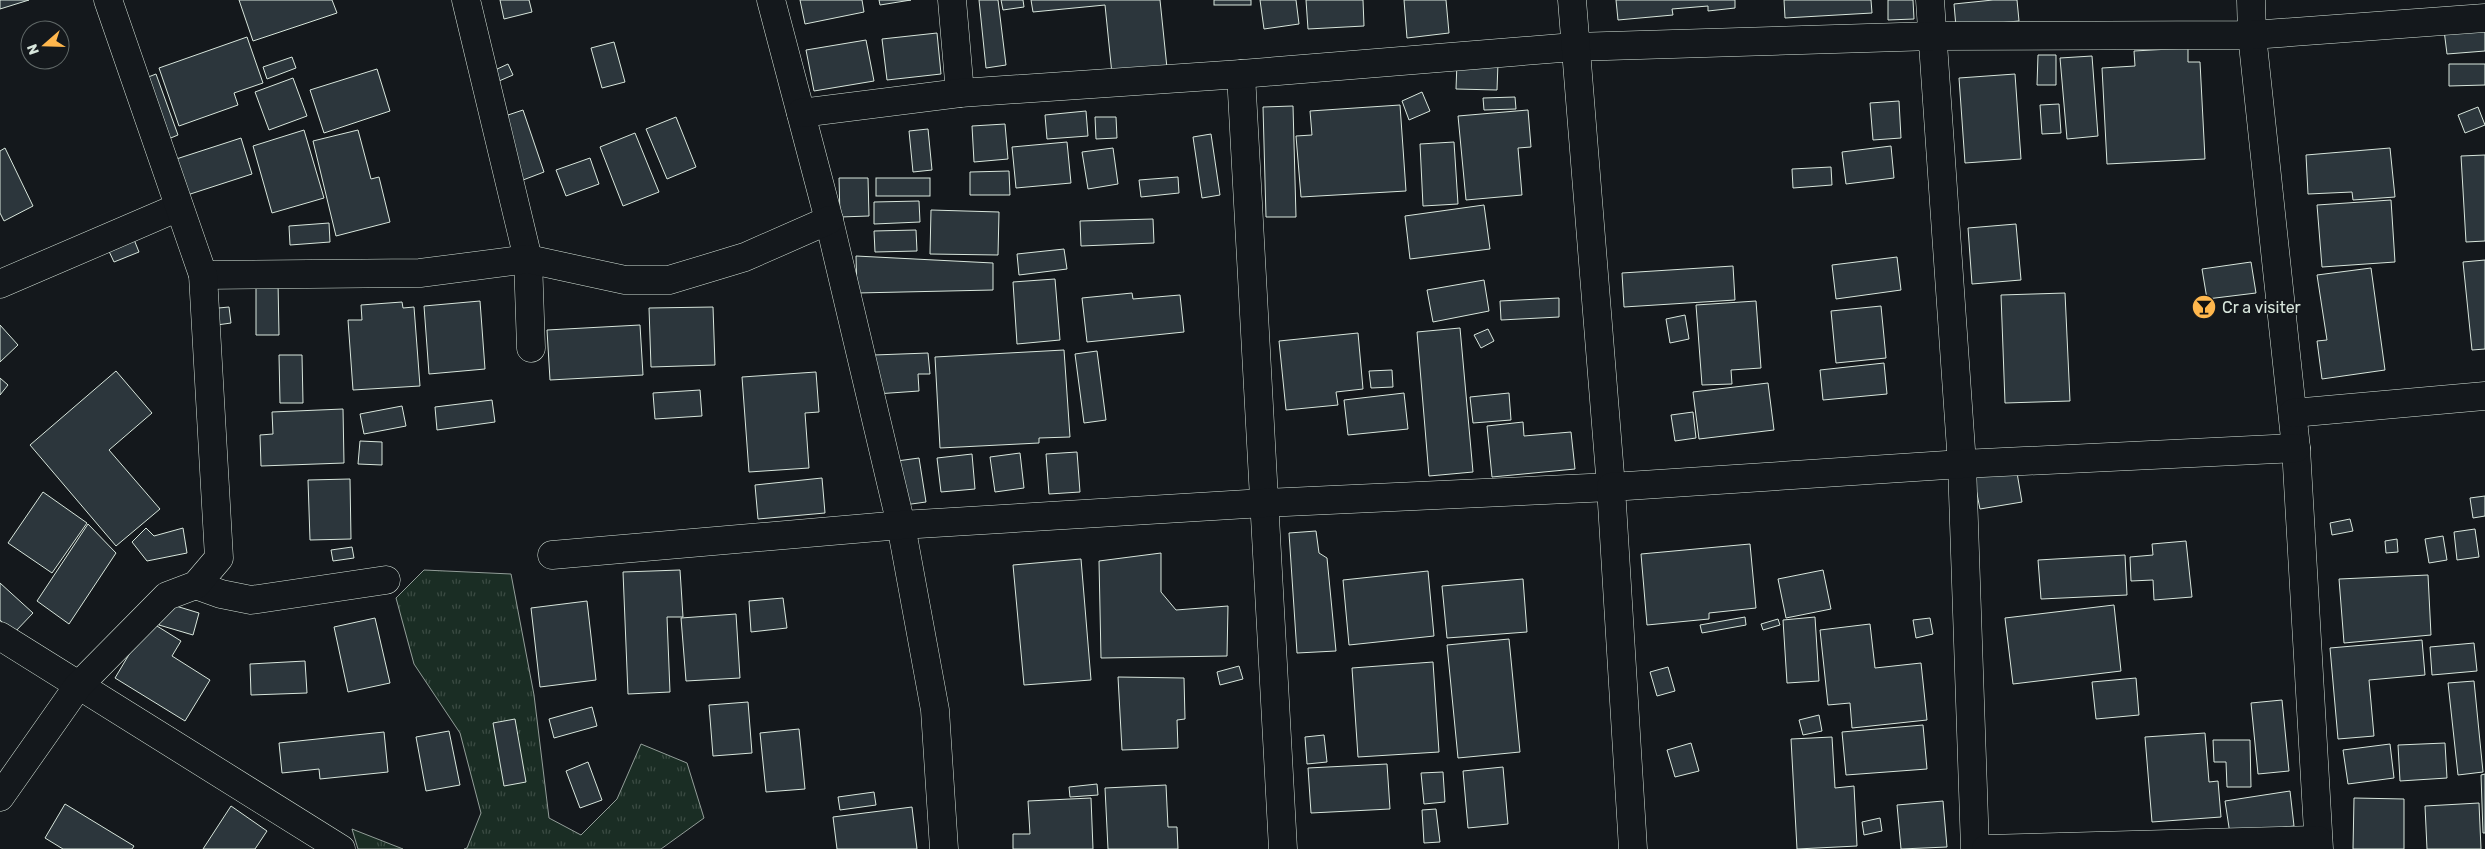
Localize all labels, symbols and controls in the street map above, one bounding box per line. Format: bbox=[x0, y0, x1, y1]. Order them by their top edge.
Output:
north arrow bbox=[20, 20, 70, 70]
text: N bbox=[24, 42, 43, 57]
bar icon: Cr a visiter bbox=[2191, 294, 2217, 320]
place label: Cr a visiter bbox=[2222, 298, 2301, 317]

